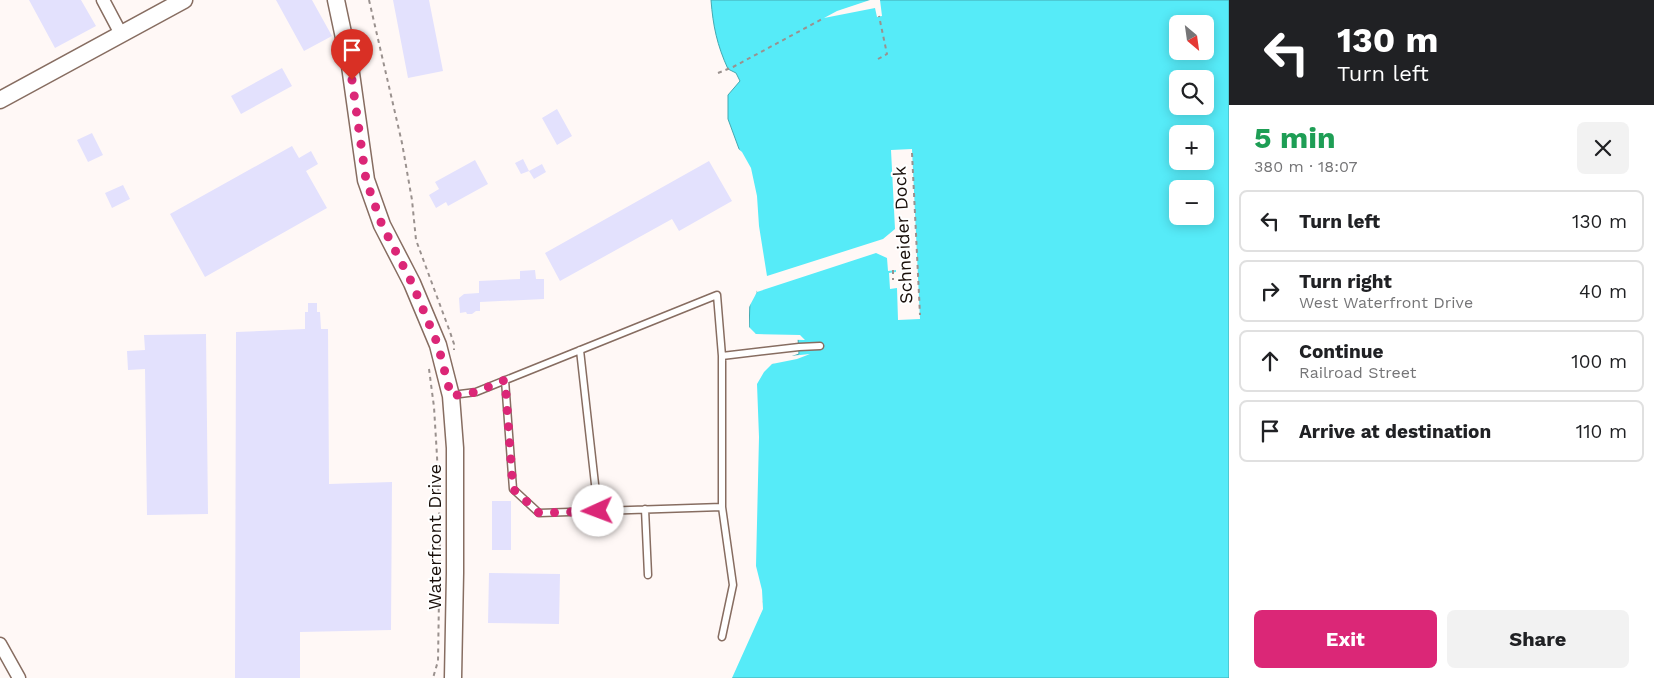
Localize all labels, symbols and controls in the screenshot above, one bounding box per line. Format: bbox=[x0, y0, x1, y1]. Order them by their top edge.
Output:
north arrow bbox=[1169, 15, 1214, 60]
map controls bbox=[1169, 15, 1214, 225]
text: 130 m bbox=[1337, 19, 1438, 61]
icon: left bbox=[1254, 20, 1319, 85]
pin bbox=[331, 29, 373, 80]
icon: arrive bbox=[338, 36, 366, 64]
text: Turn left bbox=[1337, 61, 1429, 86]
button: search bbox=[1169, 70, 1214, 115]
text: 5 min bbox=[1254, 120, 1336, 155]
button: close bbox=[1577, 122, 1629, 174]
button: + bbox=[1169, 125, 1214, 170]
text: 380 m · 18:07 bbox=[1254, 157, 1358, 176]
street label: Schneider Dock bbox=[888, 166, 917, 304]
button: − bbox=[1169, 180, 1214, 225]
icon: left bbox=[1256, 207, 1284, 235]
text: Turn left bbox=[1299, 210, 1380, 233]
text: 130 m bbox=[1572, 210, 1627, 233]
text: Turn right bbox=[1299, 270, 1392, 293]
icon: right bbox=[1256, 277, 1284, 305]
text: 40 m bbox=[1579, 280, 1627, 303]
text: West Waterfront Drive bbox=[1299, 293, 1473, 312]
text: Continue bbox=[1299, 340, 1383, 363]
icon: ahead bbox=[1256, 347, 1284, 375]
text: 100 m bbox=[1571, 350, 1627, 373]
text: Railroad Street bbox=[1299, 363, 1416, 382]
icon: arrive bbox=[1256, 417, 1284, 445]
text: Arrive at destination bbox=[1299, 420, 1491, 443]
text: 110 m bbox=[1576, 420, 1627, 443]
street label: Waterfront Drive bbox=[424, 464, 445, 610]
position arrow bbox=[571, 484, 623, 536]
button: Exit bbox=[1254, 610, 1437, 668]
button: Share bbox=[1447, 610, 1629, 668]

